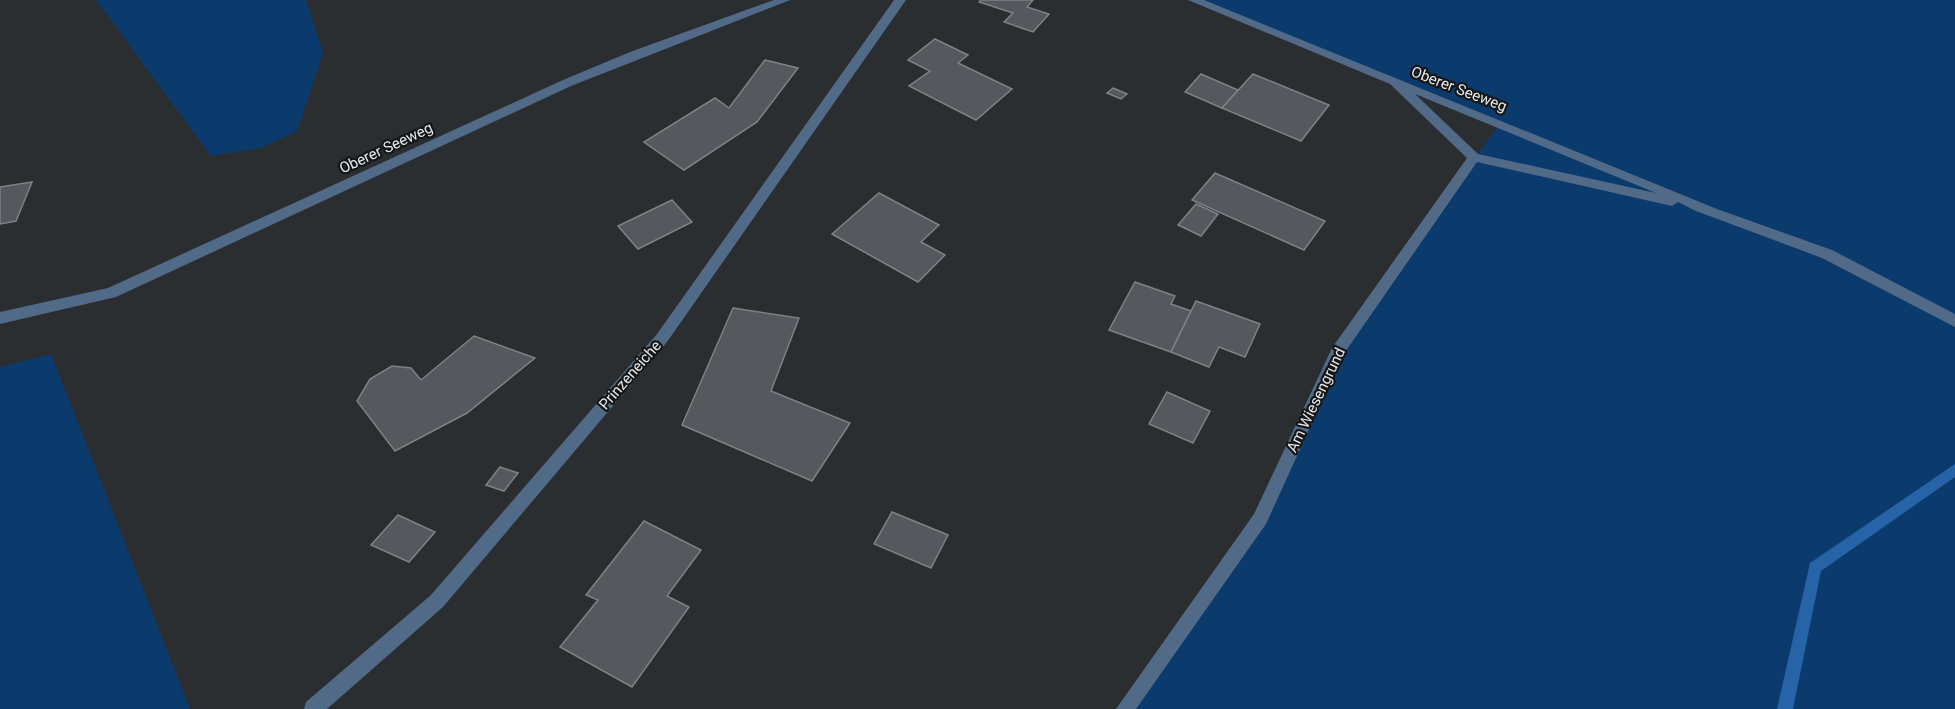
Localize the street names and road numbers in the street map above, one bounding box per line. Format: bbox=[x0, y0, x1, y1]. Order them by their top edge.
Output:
street label: Oberer Seeweg bbox=[1409, 63, 1509, 115]
street label: Oberer Seeweg bbox=[336, 119, 436, 177]
street label: Prinzeneiche bbox=[595, 337, 665, 413]
street label: Am Wiesengrund bbox=[1283, 345, 1349, 455]

